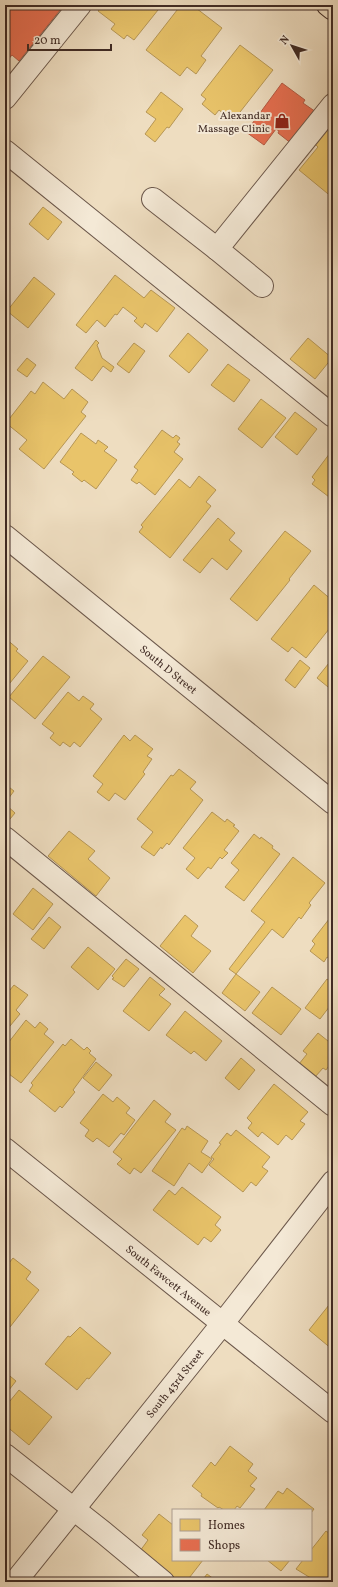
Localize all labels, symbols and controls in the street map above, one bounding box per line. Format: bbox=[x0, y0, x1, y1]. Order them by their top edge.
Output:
scale bar bbox=[28, 26, 111, 52]
north arrow bbox=[272, 26, 312, 66]
text: 20 m bbox=[34, 33, 61, 49]
text: N bbox=[277, 33, 294, 48]
place label: Alexandar Massage Clinic bbox=[198, 109, 270, 137]
shop icon: Alexandar Massage Clinic bbox=[273, 112, 291, 130]
street label: South D Street bbox=[136, 642, 200, 698]
street label: South Fawcett Avenue bbox=[122, 1243, 214, 1321]
street label: South 43rd Street bbox=[144, 1346, 208, 1422]
legend bbox=[172, 1509, 312, 1561]
text: Homes bbox=[208, 1518, 245, 1534]
text: Shops bbox=[208, 1538, 240, 1554]

